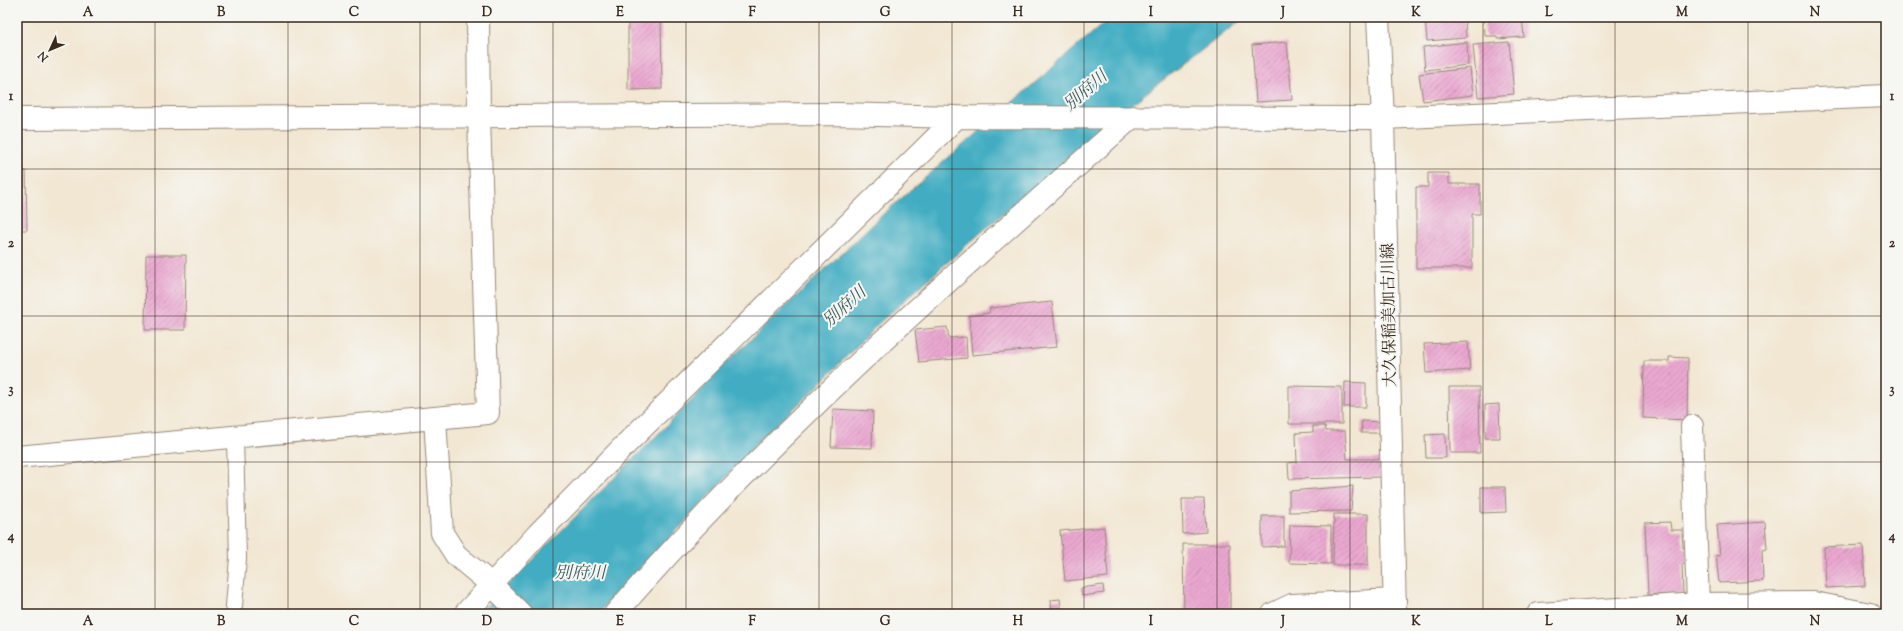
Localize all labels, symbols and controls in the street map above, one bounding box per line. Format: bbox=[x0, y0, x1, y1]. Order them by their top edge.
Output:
text: A bbox=[83, 4, 94, 22]
text: B bbox=[217, 4, 226, 22]
text: C bbox=[349, 4, 359, 22]
text: D bbox=[482, 4, 492, 22]
text: E bbox=[616, 4, 624, 22]
text: F bbox=[748, 4, 756, 22]
text: G bbox=[880, 4, 891, 22]
text: H bbox=[1013, 4, 1024, 22]
text: I bbox=[1149, 4, 1154, 22]
text: J bbox=[1280, 4, 1285, 22]
text: K bbox=[1411, 4, 1421, 22]
text: L bbox=[1545, 4, 1553, 22]
text: M bbox=[1676, 4, 1688, 22]
text: N bbox=[1810, 4, 1821, 22]
north arrow bbox=[30, 30, 70, 70]
text: N bbox=[35, 47, 53, 66]
water label: 別府川 bbox=[1059, 64, 1115, 117]
text: 1 bbox=[9, 88, 14, 106]
text: 1 bbox=[1890, 88, 1895, 106]
text: 2 bbox=[8, 235, 15, 253]
text: 2 bbox=[1889, 235, 1896, 253]
street label: 大久保稲美加古川線 bbox=[1378, 243, 1403, 387]
water label: 別府川 bbox=[818, 280, 874, 333]
text: 3 bbox=[8, 381, 14, 399]
text: 3 bbox=[1889, 381, 1895, 399]
text: 4 bbox=[7, 528, 15, 546]
text: 4 bbox=[1888, 528, 1896, 546]
water label: 別府川 bbox=[555, 562, 607, 586]
text: A bbox=[83, 613, 94, 631]
text: B bbox=[217, 613, 226, 631]
text: C bbox=[349, 613, 359, 631]
text: D bbox=[482, 613, 492, 631]
text: E bbox=[616, 613, 624, 631]
text: F bbox=[748, 613, 756, 631]
text: G bbox=[880, 613, 891, 631]
text: H bbox=[1013, 613, 1024, 631]
text: I bbox=[1149, 613, 1154, 631]
text: J bbox=[1280, 613, 1285, 631]
text: K bbox=[1411, 613, 1421, 631]
text: L bbox=[1545, 613, 1553, 631]
text: M bbox=[1676, 613, 1688, 631]
text: N bbox=[1810, 613, 1821, 631]

